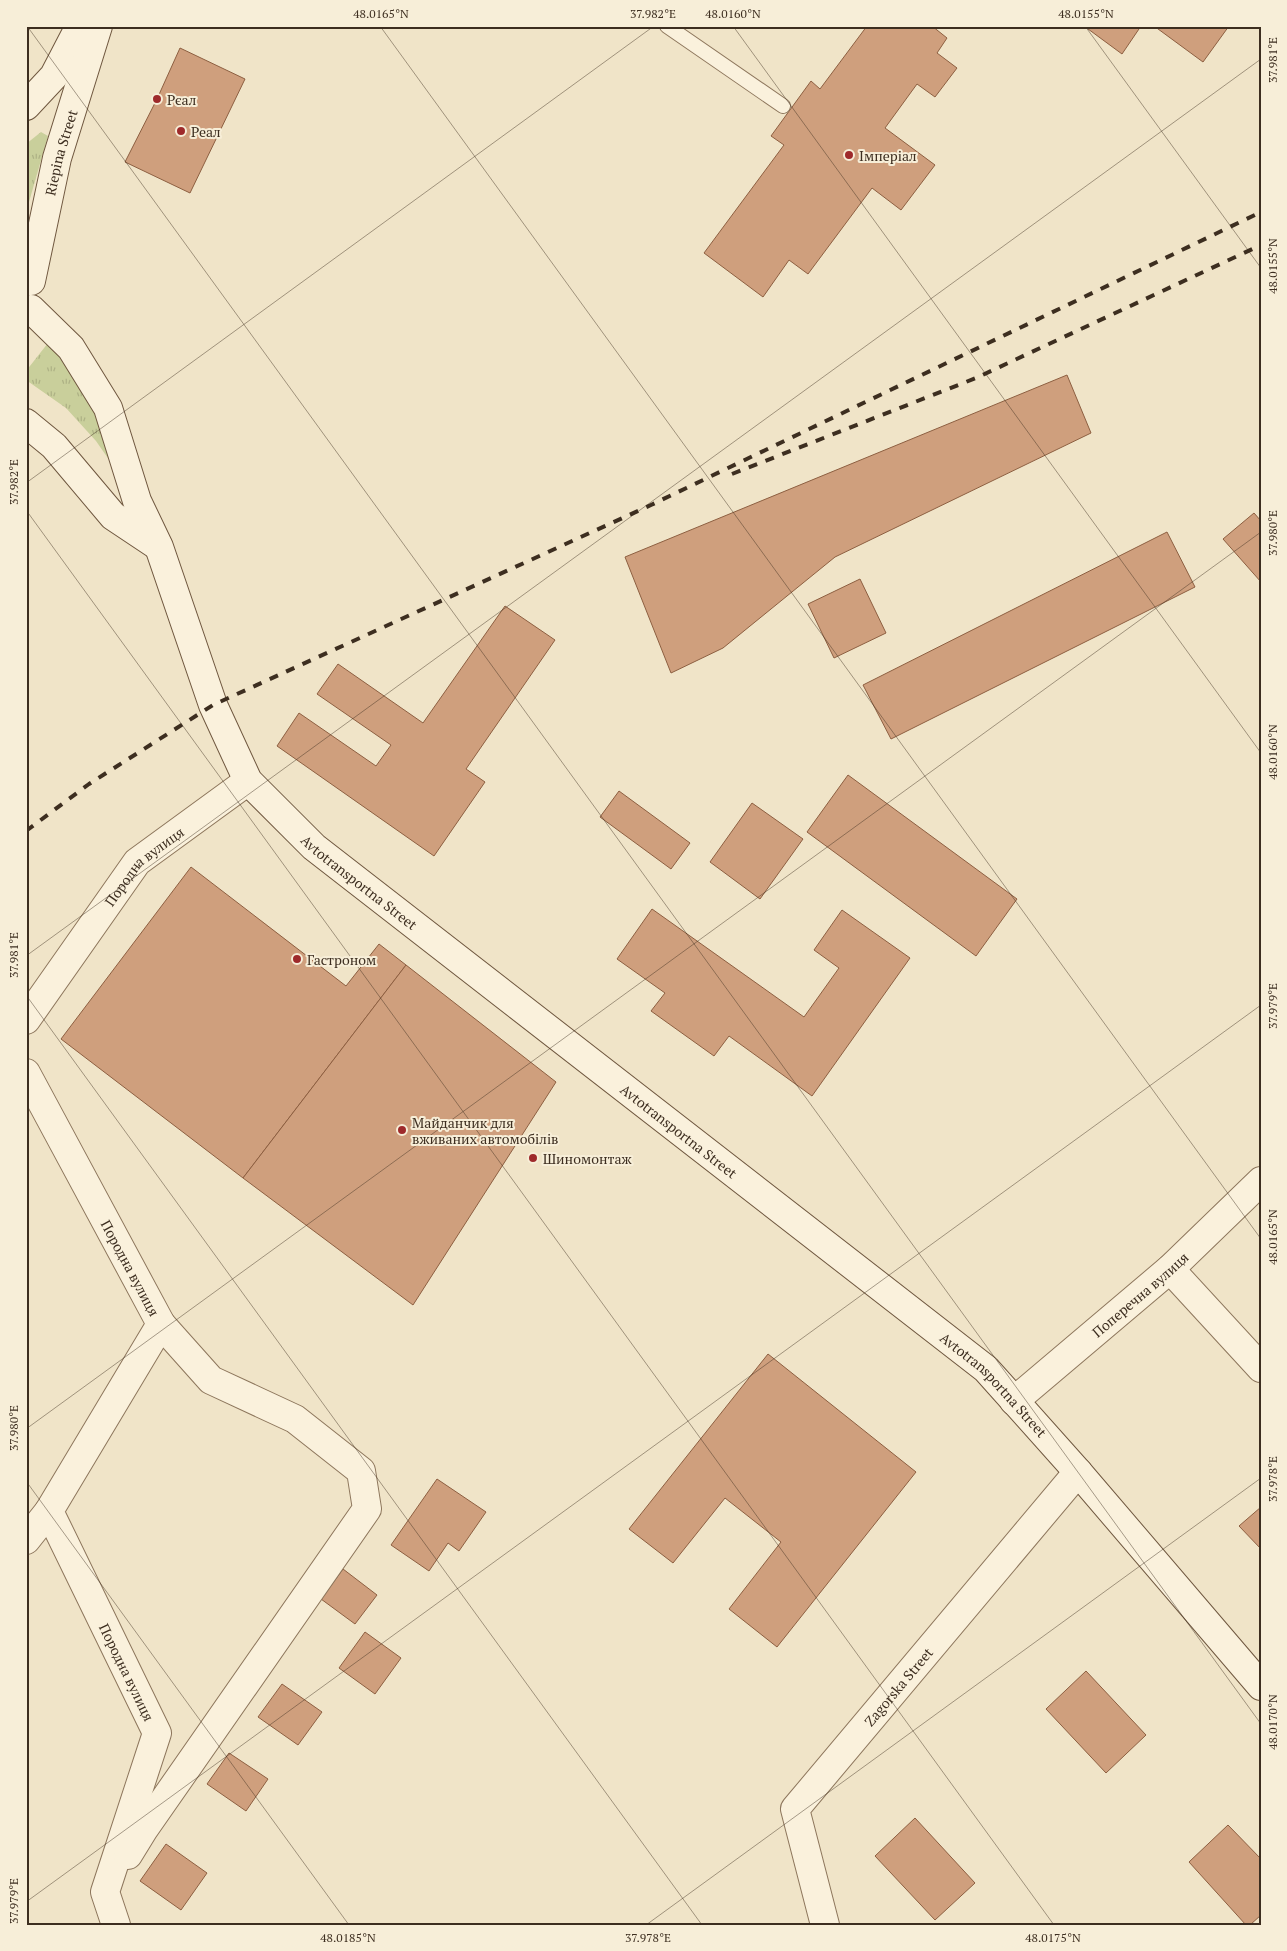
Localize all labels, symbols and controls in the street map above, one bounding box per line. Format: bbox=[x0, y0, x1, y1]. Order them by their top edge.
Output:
text: 48.0165°N bbox=[353, 6, 409, 21]
text: 37.982°E bbox=[630, 6, 676, 21]
text: 48.0160°N bbox=[705, 6, 761, 21]
text: 48.0155°N bbox=[1058, 6, 1114, 21]
text: 37.981°E bbox=[1265, 37, 1280, 83]
place label: Рєал bbox=[167, 90, 197, 109]
marker: Рєал bbox=[151, 93, 163, 105]
street label: Riepina Street bbox=[40, 106, 81, 197]
place label: Реал bbox=[191, 122, 221, 141]
marker: Реал bbox=[175, 125, 187, 137]
place label: Імперіал bbox=[859, 146, 917, 165]
marker: Імперіал bbox=[843, 149, 855, 161]
text: 48.0155°N bbox=[1265, 238, 1280, 294]
text: 37.982°E bbox=[6, 459, 21, 505]
text: 37.980°E bbox=[1265, 510, 1280, 556]
text: 48.0160°N bbox=[1265, 724, 1280, 780]
street label: Породна вулиця bbox=[100, 822, 187, 910]
street label: Avtotransportna Street bbox=[297, 830, 422, 934]
text: 37.981°E bbox=[6, 932, 21, 978]
place label: Гастроном bbox=[307, 950, 376, 969]
marker: Гастроном bbox=[291, 953, 303, 965]
text: 37.979°E bbox=[1265, 983, 1280, 1029]
street label: Avtotransportna Street bbox=[617, 1079, 742, 1182]
place label: Майданчик для вживаних автомобілів bbox=[412, 1113, 558, 1148]
marker: Майданчик для вживаних автомобілів bbox=[396, 1124, 408, 1136]
place label: Шиномонтаж bbox=[543, 1149, 632, 1168]
marker: Шиномонтаж bbox=[527, 1152, 539, 1164]
text: 48.0165°N bbox=[1265, 1209, 1280, 1265]
street label: Породна вулиця bbox=[97, 1216, 164, 1319]
street label: Поперечна вулиця bbox=[1087, 1247, 1192, 1341]
street label: Avtotransportna Street bbox=[937, 1328, 1052, 1441]
text: 37.980°E bbox=[6, 1405, 21, 1451]
text: 37.978°E bbox=[1265, 1456, 1280, 1502]
street label: Породна вулиця bbox=[95, 1620, 159, 1724]
street label: Zagorska Street bbox=[859, 1642, 937, 1730]
text: 48.0170°N bbox=[1265, 1694, 1280, 1750]
text: 37.979°E bbox=[6, 1878, 21, 1924]
text: 48.0185°N bbox=[320, 1930, 376, 1945]
text: 37.978°E bbox=[625, 1930, 671, 1945]
text: 48.0175°N bbox=[1025, 1930, 1081, 1945]

